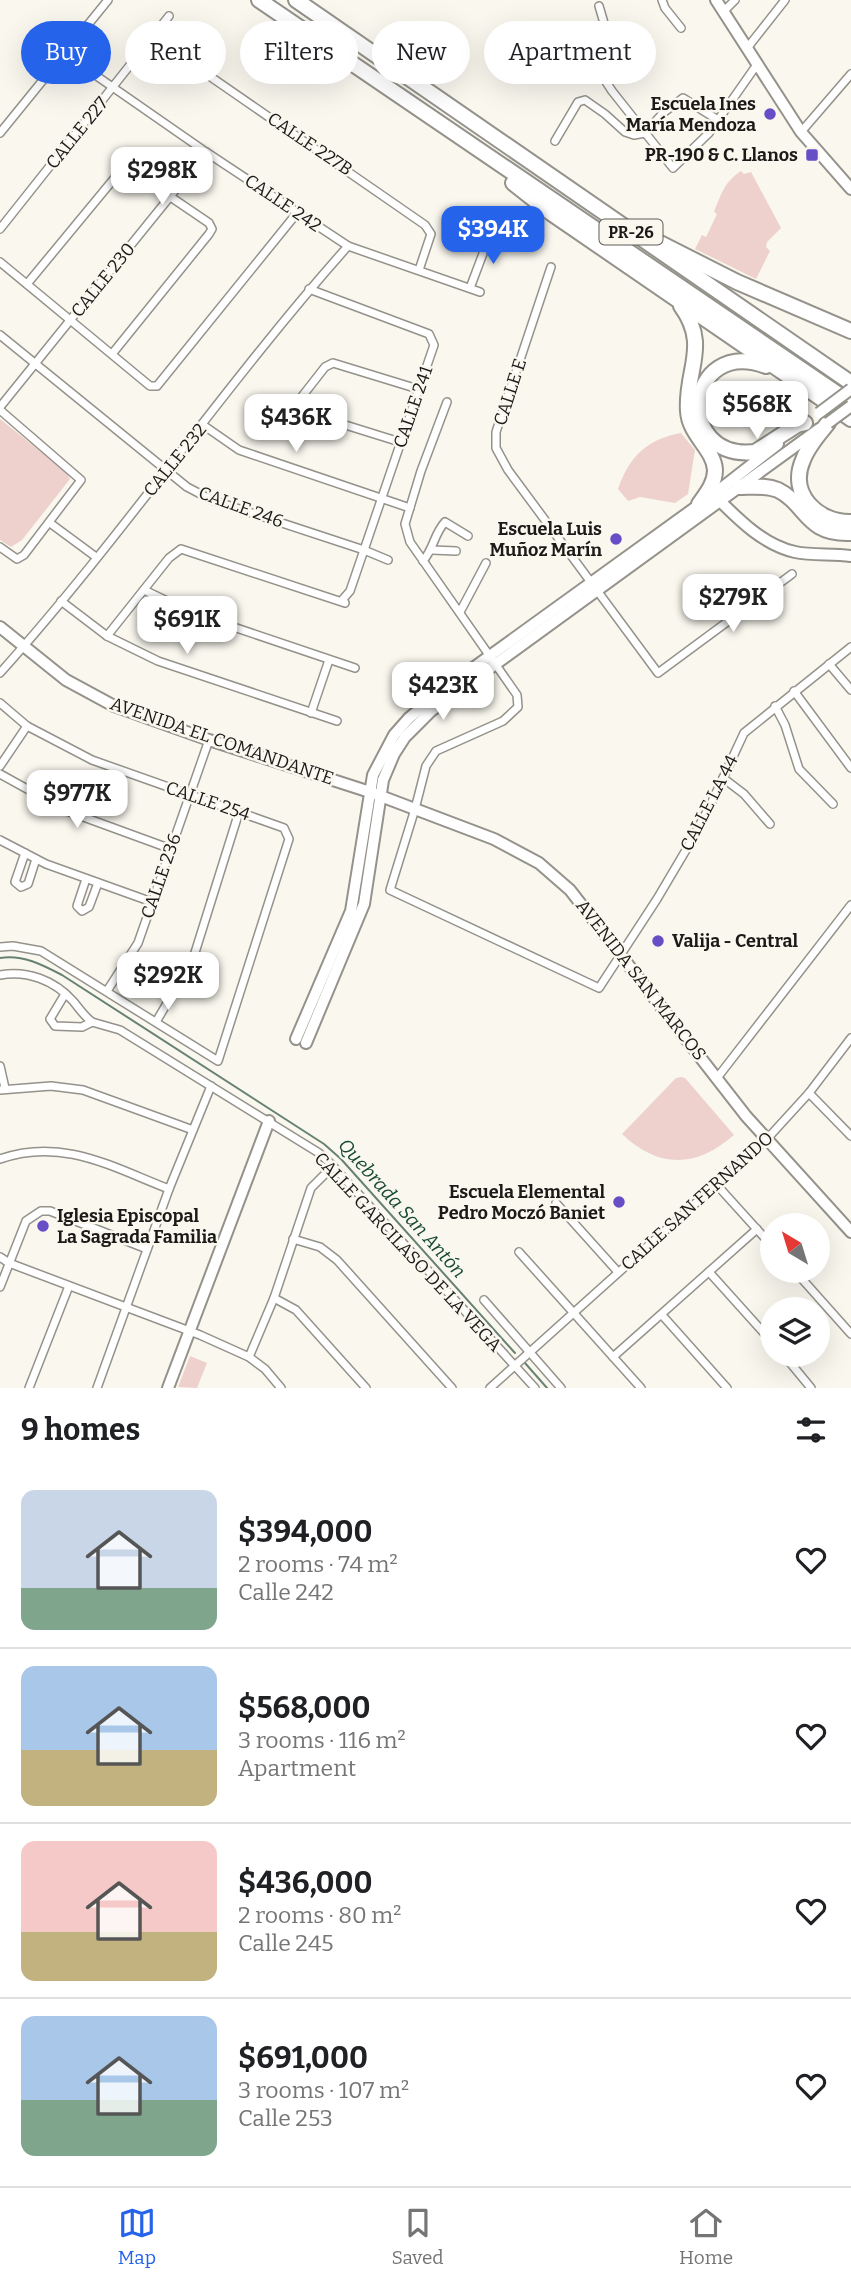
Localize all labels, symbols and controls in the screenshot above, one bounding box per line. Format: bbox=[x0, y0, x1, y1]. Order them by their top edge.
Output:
chip: Buy bbox=[21, 21, 111, 84]
chip: Rent bbox=[125, 21, 226, 84]
chip: Filters bbox=[240, 21, 358, 84]
chip: New bbox=[372, 21, 470, 84]
chip: Apartment bbox=[484, 21, 656, 84]
street label: CALLE 227 bbox=[41, 93, 113, 173]
place label: Escuela Ines María Mendoza bbox=[626, 93, 756, 136]
marker: Escuela Ines María Mendoza bbox=[762, 106, 778, 122]
street label: CALLE 227B bbox=[263, 107, 357, 181]
place label: PR-190 & C. Llanos bbox=[645, 144, 798, 166]
marker: PR-190 & C. Llanos bbox=[804, 147, 820, 163]
pin: $298K bbox=[113, 148, 211, 207]
text: $298K bbox=[127, 156, 197, 184]
street label: CALLE 242 bbox=[240, 169, 326, 237]
pin: $394K bbox=[444, 206, 542, 266]
text: $394K bbox=[457, 215, 529, 243]
road number: PR-26 bbox=[600, 220, 662, 244]
street label: CALLE 230 bbox=[66, 238, 140, 322]
street label: CALLE E bbox=[489, 356, 531, 428]
street label: CALLE 241 bbox=[389, 362, 438, 451]
pin: $568K bbox=[708, 382, 806, 441]
text: $568K bbox=[722, 390, 792, 418]
pin: $436K bbox=[247, 394, 345, 454]
text: $436K bbox=[260, 403, 332, 431]
street label: CALLE 232 bbox=[139, 419, 211, 501]
street label: CALLE 246 bbox=[196, 481, 286, 533]
place label: Escuela Luis Muñoz Marín bbox=[489, 518, 602, 561]
marker: Escuela Luis Muñoz Marín bbox=[608, 531, 624, 547]
pin: $279K bbox=[684, 574, 782, 634]
text: $279K bbox=[698, 583, 768, 611]
pin: $691K bbox=[138, 596, 236, 656]
text: $691K bbox=[153, 605, 221, 633]
pin: $423K bbox=[394, 662, 492, 722]
text: $423K bbox=[408, 671, 478, 699]
street label: AVENIDA EL COMANDANTE bbox=[107, 692, 337, 790]
street label: CALLE LA 44 bbox=[675, 751, 743, 855]
pin: $977K bbox=[28, 770, 126, 830]
street label: CALLE 254 bbox=[163, 776, 254, 826]
text: $977K bbox=[43, 779, 111, 807]
street label: CALLE 236 bbox=[136, 831, 186, 921]
street label: AVENIDA SAN MARCOS bbox=[571, 895, 711, 1065]
place label: Valija - Central bbox=[672, 930, 799, 952]
marker: Valija - Central bbox=[650, 933, 666, 949]
pin: $292K bbox=[119, 953, 217, 1012]
text: $292K bbox=[133, 961, 203, 989]
street label: CALLE SAN FERNANDO bbox=[616, 1127, 778, 1275]
water label: Quebrada San Antón bbox=[333, 1134, 471, 1282]
street label: CALLE GARCILASO DE LA VEGA bbox=[310, 1148, 507, 1357]
place label: Escuela Elemental Pedro Moczó Baniet bbox=[438, 1181, 605, 1224]
marker: Escuela Elemental Pedro Moczó Baniet bbox=[611, 1194, 627, 1210]
place label: Iglesia Episcopal La Sagrada Familia bbox=[57, 1205, 217, 1248]
north arrow bbox=[760, 1213, 830, 1283]
map controls bbox=[760, 1213, 830, 1367]
marker: Iglesia Episcopal La Sagrada Familia bbox=[35, 1218, 51, 1234]
button: layers bbox=[760, 1297, 830, 1367]
icon: filters bbox=[792, 1411, 830, 1449]
text: 9 homes bbox=[21, 1412, 140, 1448]
text: $394,000 bbox=[238, 1514, 373, 1550]
icon: home bbox=[77, 1518, 161, 1602]
icon: heart bbox=[792, 1541, 830, 1579]
text: 2 rooms · 74 m² bbox=[238, 1550, 398, 1578]
text: Calle 242 bbox=[238, 1578, 334, 1606]
text: $568,000 bbox=[238, 1690, 370, 1726]
icon: home bbox=[77, 1694, 161, 1778]
icon: heart bbox=[792, 1717, 830, 1755]
text: 3 rooms · 116 m² bbox=[238, 1726, 406, 1754]
text: Apartment bbox=[238, 1754, 356, 1782]
text: $436,000 bbox=[238, 1865, 373, 1901]
icon: home bbox=[77, 1869, 161, 1953]
icon: heart bbox=[792, 1892, 830, 1930]
text: 2 rooms · 80 m² bbox=[238, 1901, 401, 1929]
text: Calle 245 bbox=[238, 1929, 334, 1957]
text: $691,000 bbox=[238, 2040, 368, 2076]
icon: home bbox=[77, 2044, 161, 2128]
icon: heart bbox=[792, 2067, 830, 2105]
text: 3 rooms · 107 m² bbox=[238, 2076, 409, 2104]
text: Calle 253 bbox=[238, 2104, 333, 2132]
tab: Map bbox=[118, 2204, 156, 2269]
tab: Saved bbox=[391, 2204, 444, 2269]
tab: Home bbox=[679, 2204, 733, 2269]

